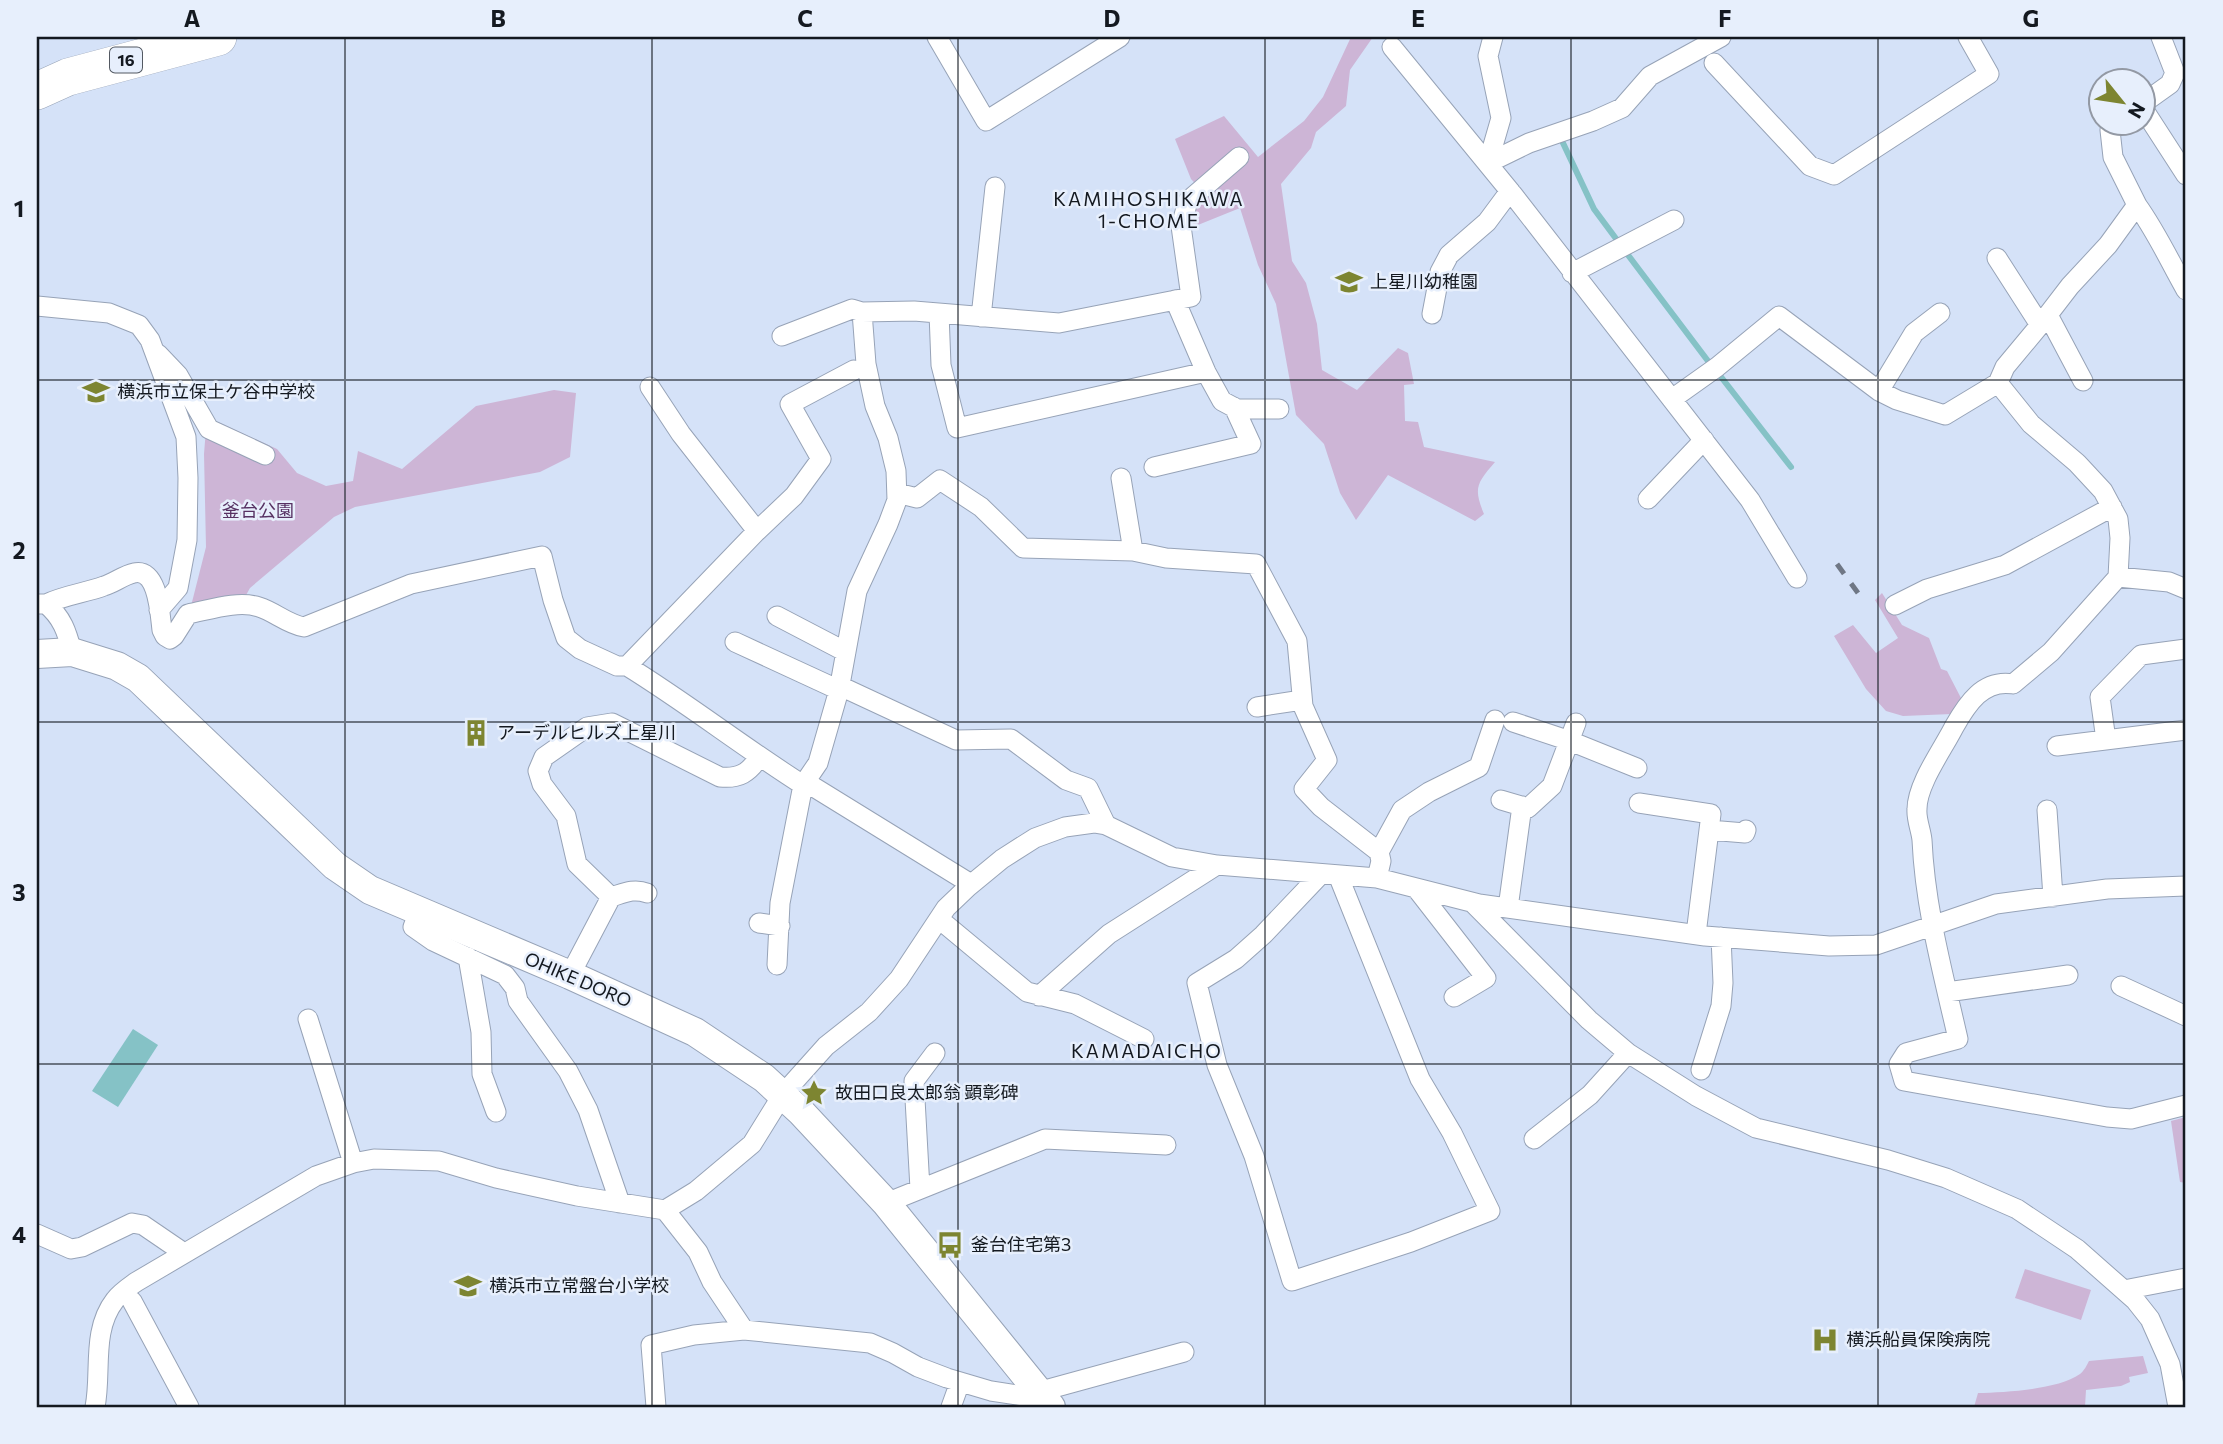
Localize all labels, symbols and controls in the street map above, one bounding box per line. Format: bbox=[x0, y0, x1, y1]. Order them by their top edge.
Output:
text: A bbox=[184, 4, 201, 32]
text: B bbox=[490, 4, 506, 32]
text: C bbox=[797, 4, 813, 32]
text: D bbox=[1104, 4, 1121, 32]
text: E bbox=[1411, 4, 1425, 32]
text: F bbox=[1718, 4, 1732, 32]
text: G bbox=[2023, 4, 2039, 32]
road number: 16 bbox=[110, 48, 142, 72]
north arrow bbox=[2086, 66, 2156, 136]
text: N bbox=[2124, 99, 2151, 123]
district label: KAMIHOSHIKAWA 1-CHOME bbox=[1053, 187, 1245, 232]
text: 1 bbox=[14, 194, 24, 222]
school or university icon: 上星川幼稚園 bbox=[1334, 267, 1364, 297]
place label: 上星川幼稚園 bbox=[1370, 270, 1478, 292]
school or university icon: 横浜市立保土ケ谷中学校 bbox=[81, 377, 111, 407]
place label: 横浜市立保土ケ谷中学校 bbox=[117, 380, 315, 402]
park label: 釜台公園 bbox=[222, 499, 294, 521]
text: 2 bbox=[12, 536, 26, 564]
building icon: アーデルヒルズ上星川 bbox=[461, 718, 491, 748]
place label: アーデルヒルズ上星川 bbox=[497, 721, 676, 743]
text: 3 bbox=[12, 878, 26, 906]
street label: OHIKE DORO bbox=[522, 947, 635, 1011]
district label: KAMADAICHO bbox=[1071, 1039, 1223, 1062]
place icon: 故田口良太郎翁 顕彰碑 bbox=[799, 1078, 829, 1108]
place label: 故田口良太郎翁 顕彰碑 bbox=[835, 1081, 1018, 1103]
text: 4 bbox=[12, 1220, 26, 1248]
bus stop icon: 釜台住宅第3 bbox=[935, 1230, 965, 1260]
place label: 釜台住宅第3 bbox=[971, 1233, 1071, 1255]
school or university icon: 横浜市立常盤台小学校 bbox=[453, 1271, 483, 1301]
place label: 横浜市立常盤台小学校 bbox=[489, 1274, 669, 1296]
hospital icon: 横浜船員保険病院 bbox=[1810, 1325, 1840, 1355]
place label: 横浜船員保険病院 bbox=[1846, 1328, 1990, 1350]

